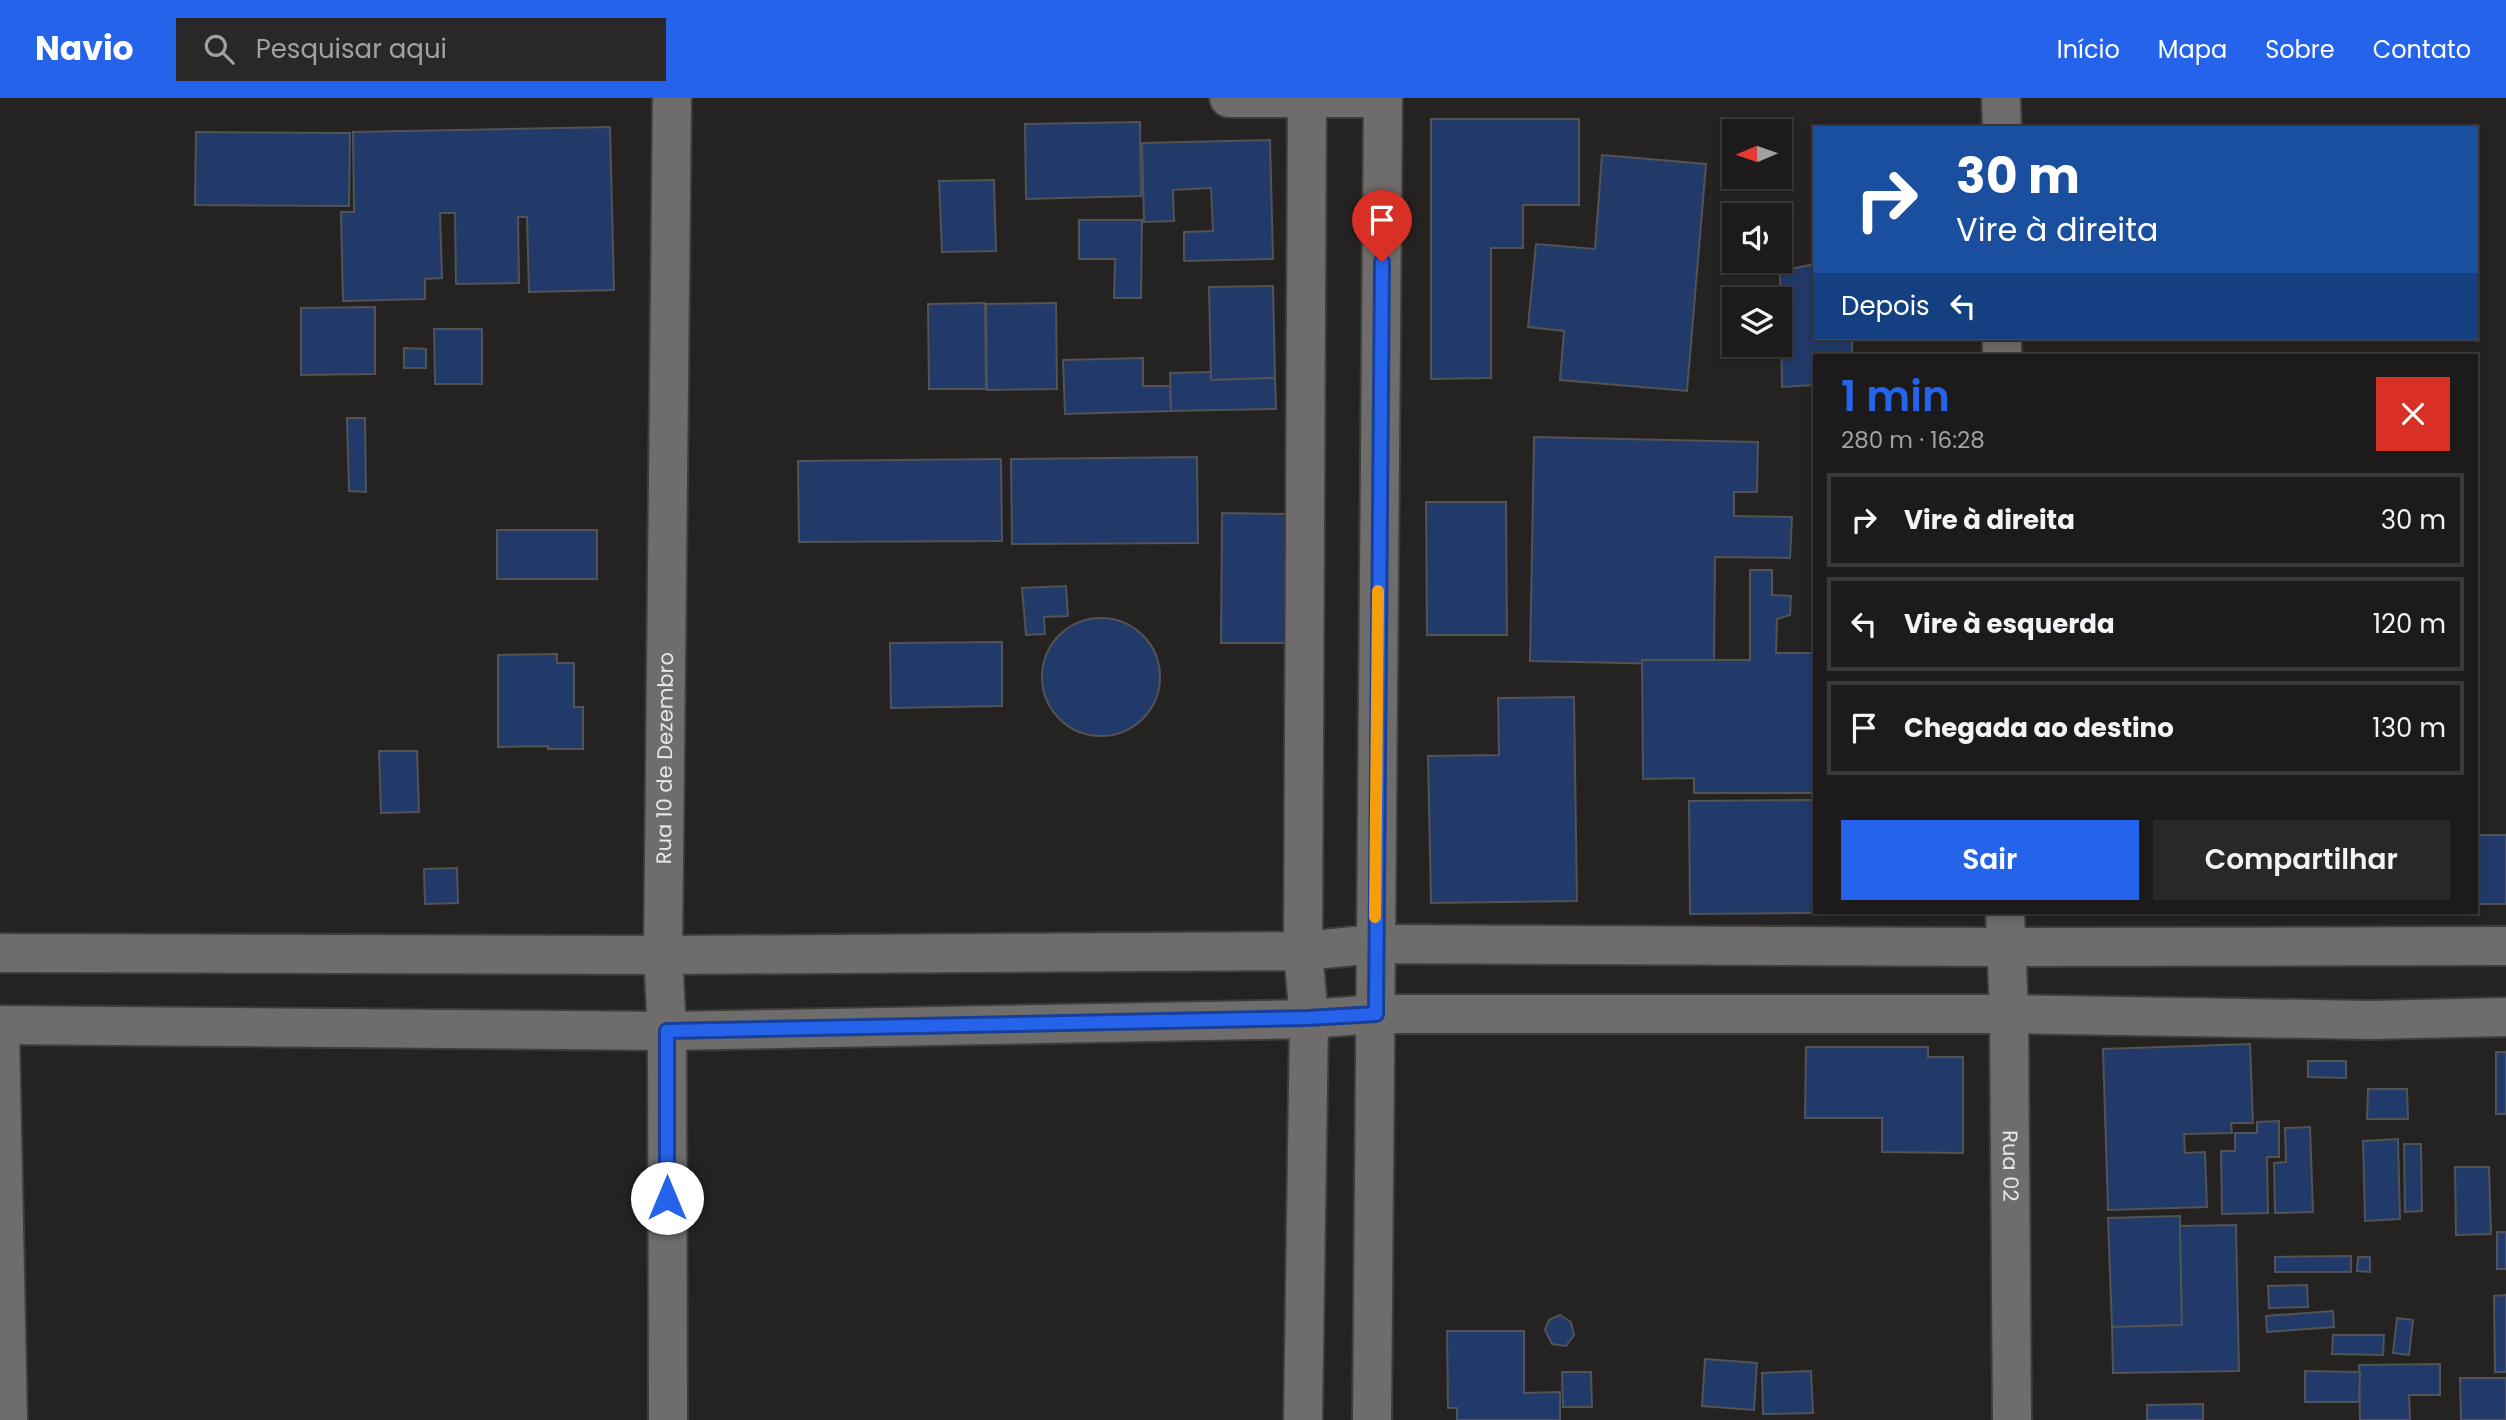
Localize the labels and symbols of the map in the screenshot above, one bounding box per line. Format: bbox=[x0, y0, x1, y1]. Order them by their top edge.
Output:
north arrow bbox=[1722, 119, 1792, 189]
pin bbox=[1352, 190, 1412, 262]
street label: Rua 10 de Dezembro bbox=[649, 652, 680, 864]
street label: Rua 02 bbox=[1996, 1130, 2025, 1202]
position arrow bbox=[630, 1161, 704, 1235]

